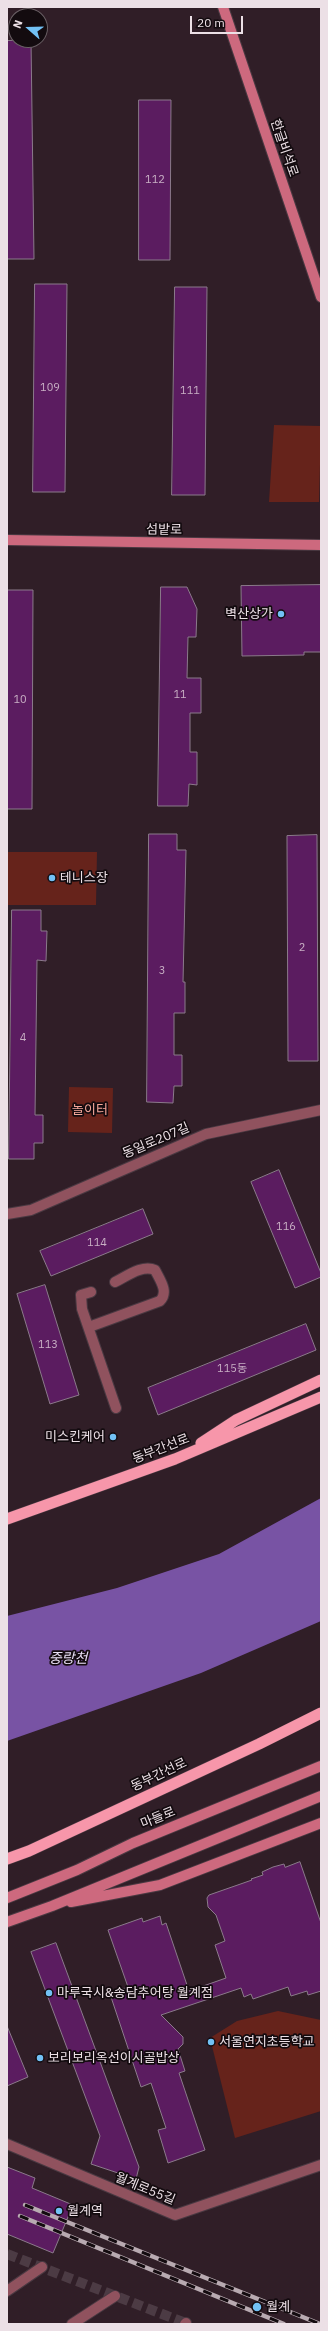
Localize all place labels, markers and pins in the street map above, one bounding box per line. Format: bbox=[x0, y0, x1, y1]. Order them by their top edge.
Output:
place label: 벽산상가 bbox=[225, 606, 273, 622]
marker: 벽산상가 bbox=[276, 609, 286, 619]
place label: 테니스장 bbox=[60, 870, 108, 886]
marker: 테니스장 bbox=[47, 873, 57, 883]
place label: 미스킨케어 bbox=[45, 1429, 105, 1445]
marker: 미스킨케어 bbox=[108, 1432, 118, 1442]
place label: 마루국시&송담추어탕 월계점 bbox=[57, 1985, 213, 2001]
marker: 마루국시&송담추어탕 월계점 bbox=[44, 1988, 54, 1998]
place label: 서울연지초등학교 bbox=[219, 2034, 315, 2050]
marker: 서울연지초등학교 bbox=[206, 2037, 216, 2047]
place label: 보리보리옥선이시골밥상 bbox=[48, 2050, 180, 2066]
marker: 보리보리옥선이시골밥상 bbox=[35, 2053, 45, 2063]
place label: 월계역 bbox=[67, 2203, 103, 2219]
marker: 월계역 bbox=[54, 2206, 64, 2216]
place label: 월계 bbox=[266, 2299, 290, 2315]
marker: 월계 bbox=[251, 2301, 263, 2313]

